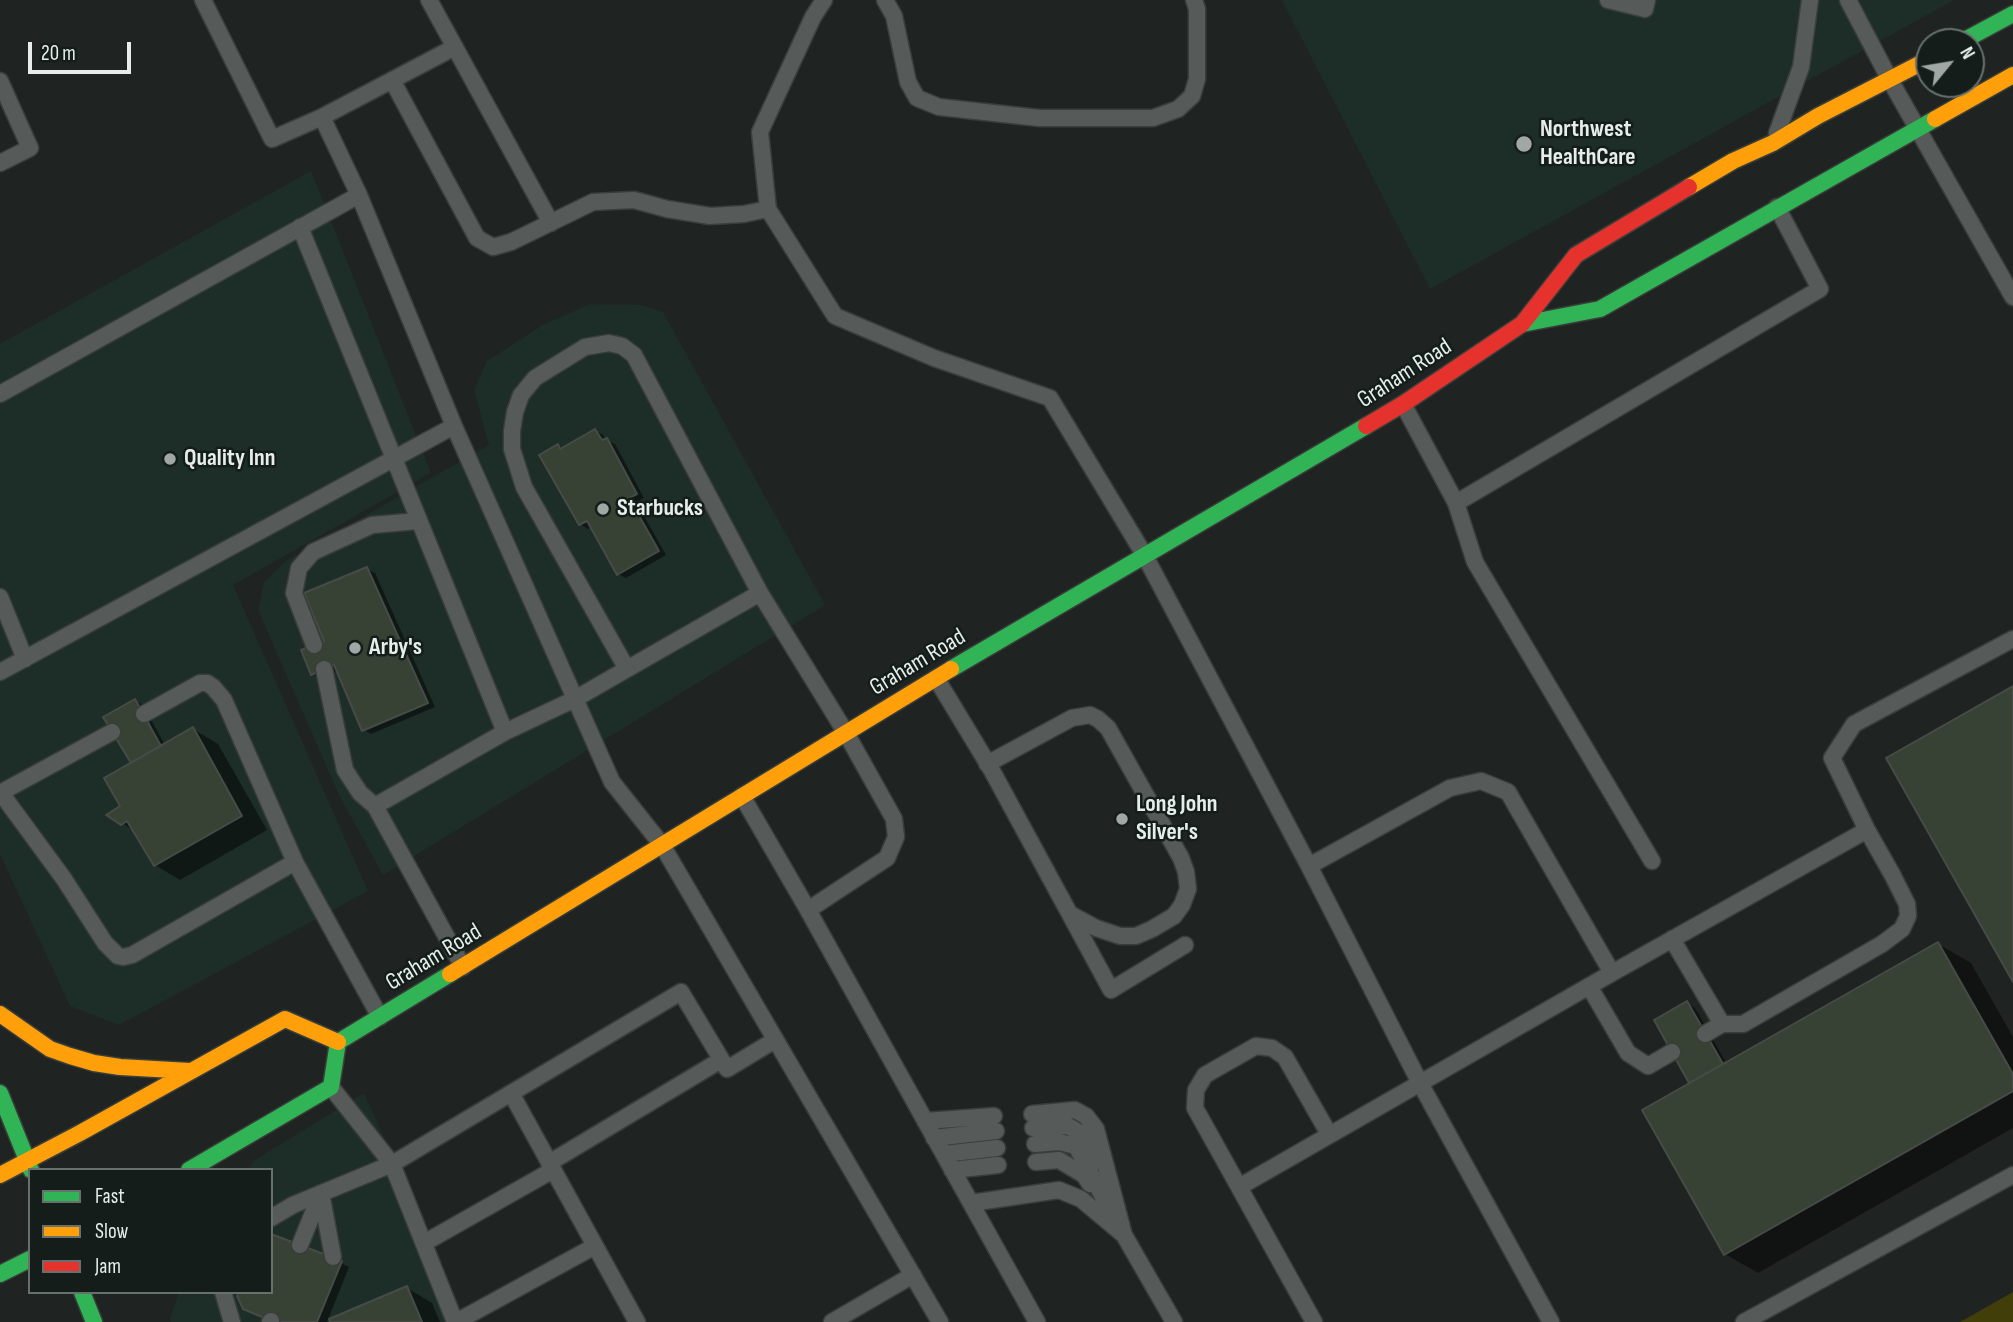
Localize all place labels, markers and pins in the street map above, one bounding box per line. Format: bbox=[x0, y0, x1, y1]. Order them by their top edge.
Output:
place label: Northwest HealthCare bbox=[1540, 116, 1636, 172]
marker: Northwest HealthCare bbox=[1514, 134, 1534, 154]
place label: Quality Inn bbox=[184, 445, 275, 473]
marker: Quality Inn bbox=[162, 451, 178, 467]
place label: Starbucks bbox=[617, 495, 703, 523]
marker: Starbucks bbox=[595, 501, 611, 517]
place label: Arby's bbox=[369, 634, 422, 662]
marker: Arby's bbox=[347, 640, 363, 656]
place label: Long John Silver's bbox=[1136, 791, 1218, 847]
marker: Long John Silver's bbox=[1114, 811, 1130, 827]

